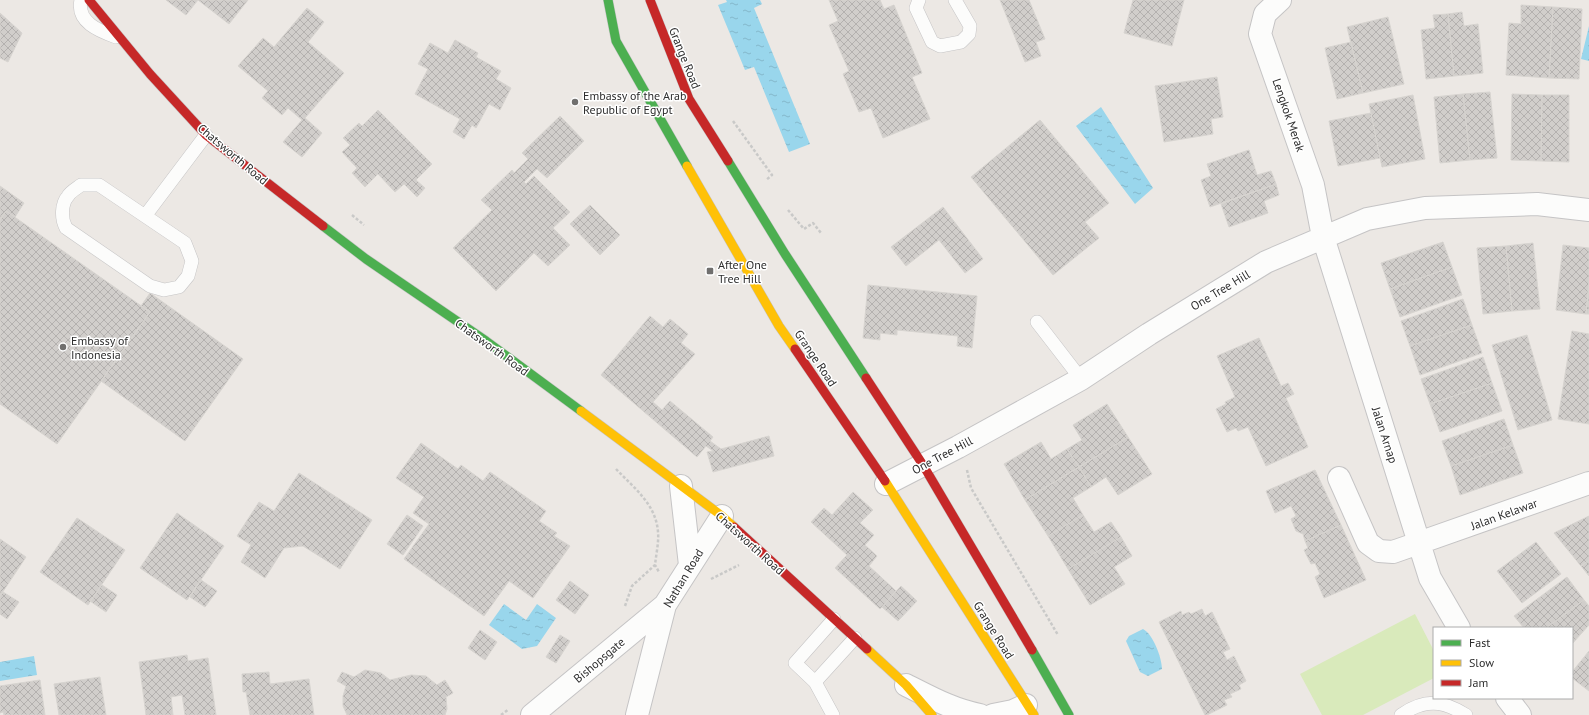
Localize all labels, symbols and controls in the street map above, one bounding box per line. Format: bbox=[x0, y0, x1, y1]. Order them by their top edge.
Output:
street label: Grange Road bbox=[666, 25, 704, 91]
street label: Lengkok Merak bbox=[1269, 76, 1309, 154]
place label: Embassy of the Arab Republic of Egypt bbox=[583, 88, 686, 117]
marker: Embassy of the Arab Republic of Egypt bbox=[570, 97, 580, 107]
street label: Chatsworth Road bbox=[195, 120, 271, 188]
place label: After One Tree Hill bbox=[718, 257, 767, 286]
marker: After One Tree Hill bbox=[705, 266, 715, 276]
street label: One Tree Hill bbox=[1188, 266, 1253, 314]
street label: Chatsworth Road bbox=[452, 315, 532, 379]
street label: Grange Road bbox=[792, 327, 840, 389]
place label: Embassy of Indonesia bbox=[71, 333, 129, 362]
marker: Embassy of Indonesia bbox=[58, 342, 68, 352]
street label: Jalan Arnap bbox=[1369, 404, 1401, 465]
street label: One Tree Hill bbox=[909, 432, 975, 477]
street label: Jalan Kelawar bbox=[1468, 495, 1539, 533]
street label: Chatsworth Road bbox=[713, 508, 787, 578]
street label: Nathan Road bbox=[660, 546, 706, 610]
street label: Grange Road bbox=[970, 598, 1018, 662]
legend bbox=[1433, 627, 1573, 699]
street label: Bishopsgate bbox=[570, 634, 628, 686]
text: Fast bbox=[1469, 635, 1490, 650]
text: Slow bbox=[1469, 655, 1494, 670]
text: Jam bbox=[1468, 675, 1488, 690]

